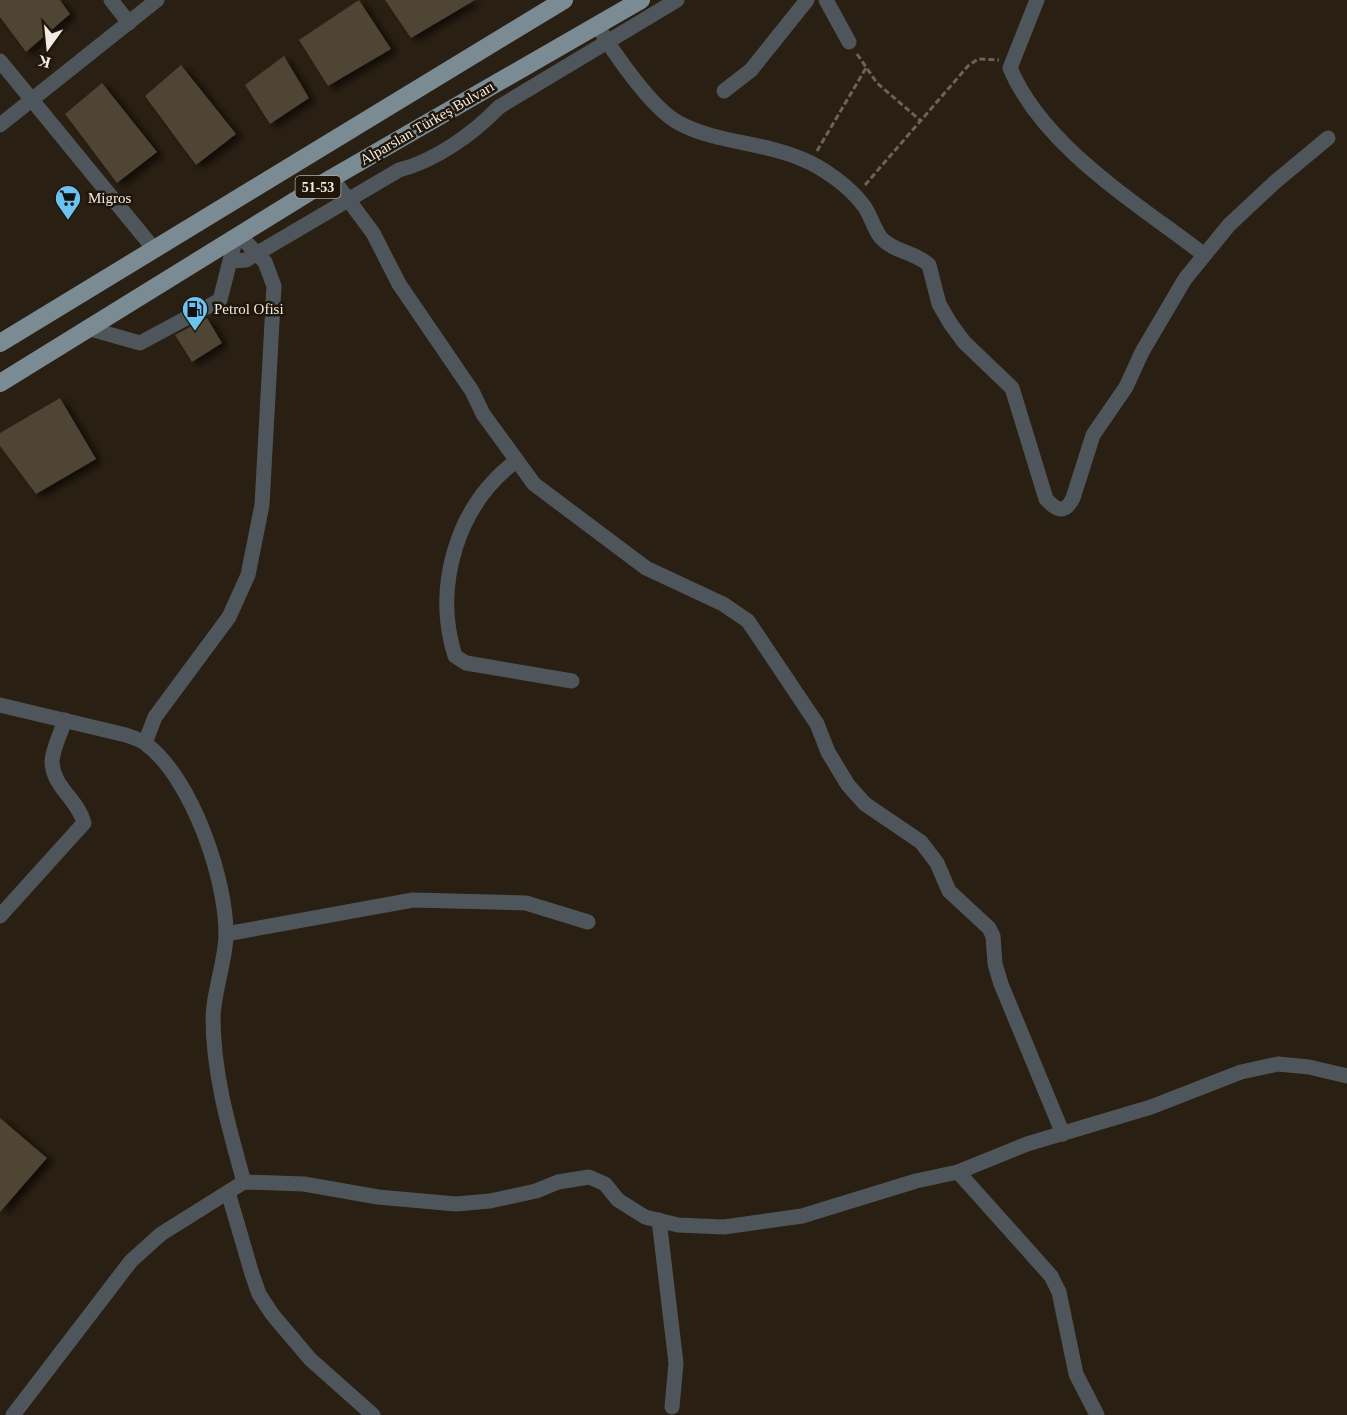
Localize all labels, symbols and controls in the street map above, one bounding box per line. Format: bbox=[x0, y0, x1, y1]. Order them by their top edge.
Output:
north arrow bbox=[18, 18, 78, 78]
text: K bbox=[36, 52, 52, 72]
street label: Alparslan Türkeş Bulvarı bbox=[357, 78, 497, 168]
road number: 51-53 bbox=[296, 176, 340, 198]
supermarket icon: Migros bbox=[53, 183, 83, 221]
place label: Migros bbox=[88, 190, 132, 206]
fuel station icon: Petrol Ofisi bbox=[180, 294, 210, 332]
place label: Petrol Ofisi bbox=[214, 301, 284, 317]

